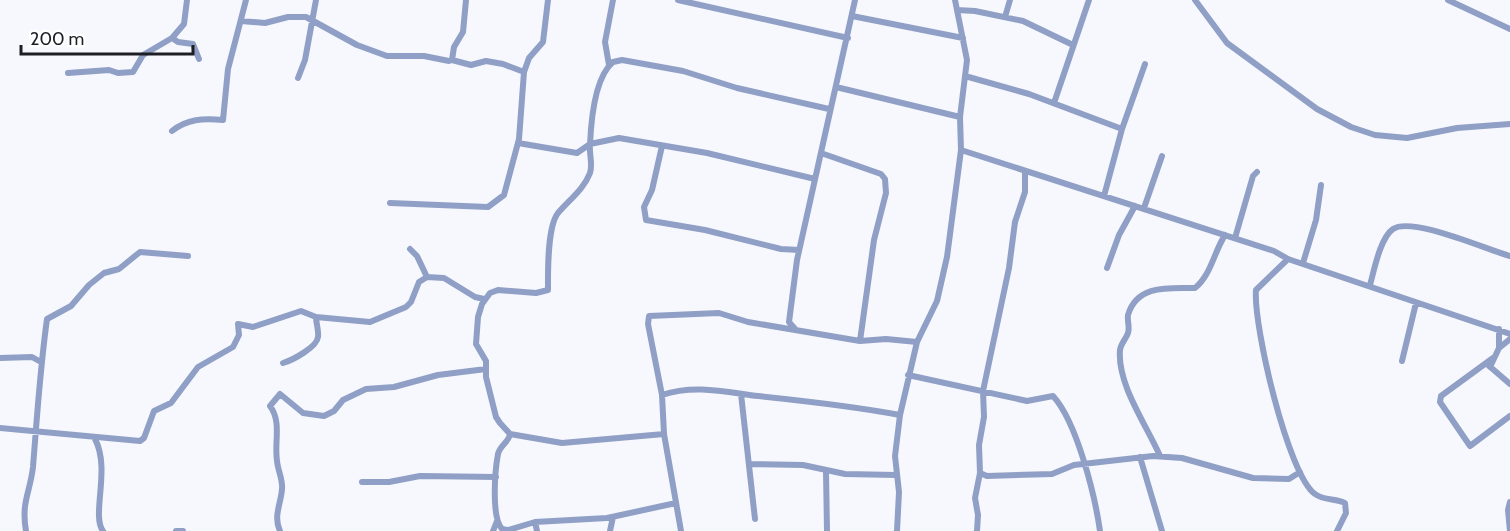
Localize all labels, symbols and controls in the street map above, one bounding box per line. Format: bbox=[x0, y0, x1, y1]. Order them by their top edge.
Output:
scale bar bbox=[21, 18, 194, 56]
text: 200 m bbox=[30, 28, 84, 50]

